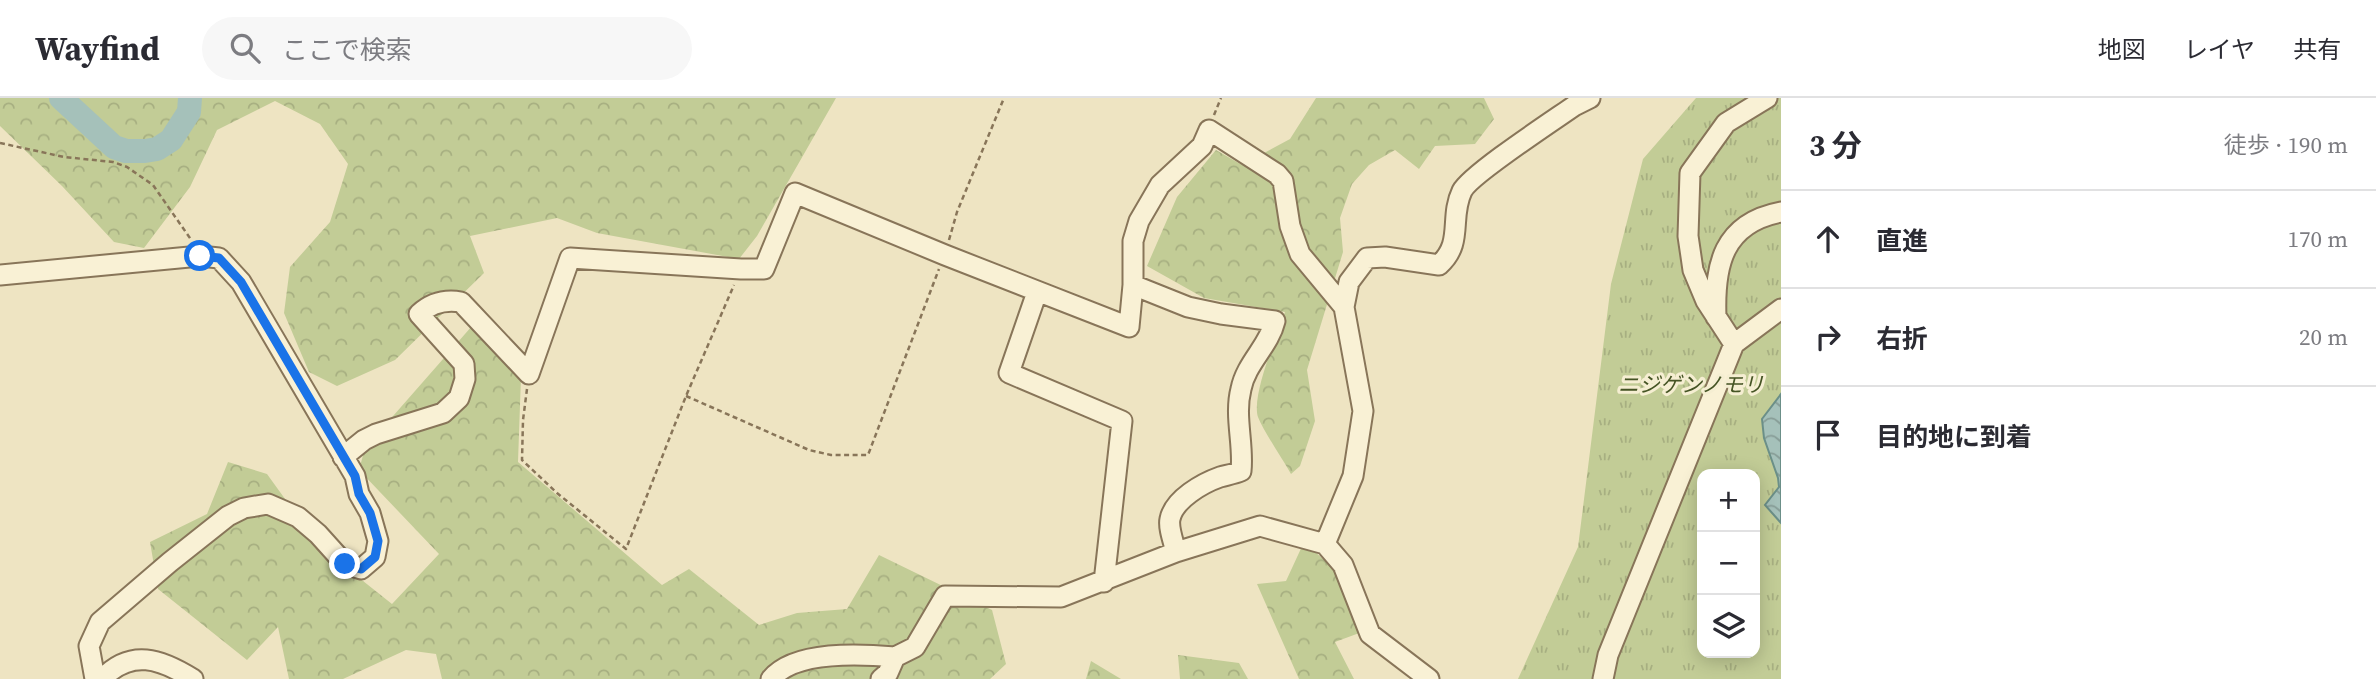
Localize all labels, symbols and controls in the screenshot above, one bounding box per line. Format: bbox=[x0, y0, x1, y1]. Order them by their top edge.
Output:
search box bbox=[202, 17, 692, 80]
text: Wayfind bbox=[35, 26, 160, 71]
icon: search bbox=[226, 29, 264, 67]
text: ここで検索 bbox=[282, 32, 412, 68]
text: 地図 bbox=[2098, 33, 2146, 66]
text: レイヤ bbox=[2184, 33, 2255, 66]
text: 共有 bbox=[2293, 33, 2341, 66]
text: 3 分 bbox=[1809, 125, 1862, 166]
text: 徒歩 · 190 m bbox=[2224, 129, 2348, 161]
icon: ahead bbox=[1809, 220, 1847, 258]
text: 直進 bbox=[1876, 223, 1928, 259]
text: 170 m bbox=[2287, 223, 2348, 255]
route start bbox=[184, 240, 215, 271]
icon: right bbox=[1809, 318, 1847, 356]
text: 右折 bbox=[1876, 321, 1928, 357]
text: 20 m bbox=[2299, 321, 2348, 353]
park label: ニジゲンノモリ bbox=[1618, 370, 1764, 399]
icon: arrive bbox=[1809, 416, 1847, 454]
text: 目的地に到着 bbox=[1876, 419, 2032, 455]
map controls bbox=[1697, 469, 1760, 658]
button: + bbox=[1697, 469, 1760, 532]
button: − bbox=[1697, 532, 1760, 595]
route end bbox=[329, 548, 360, 579]
button: layers bbox=[1697, 595, 1760, 658]

